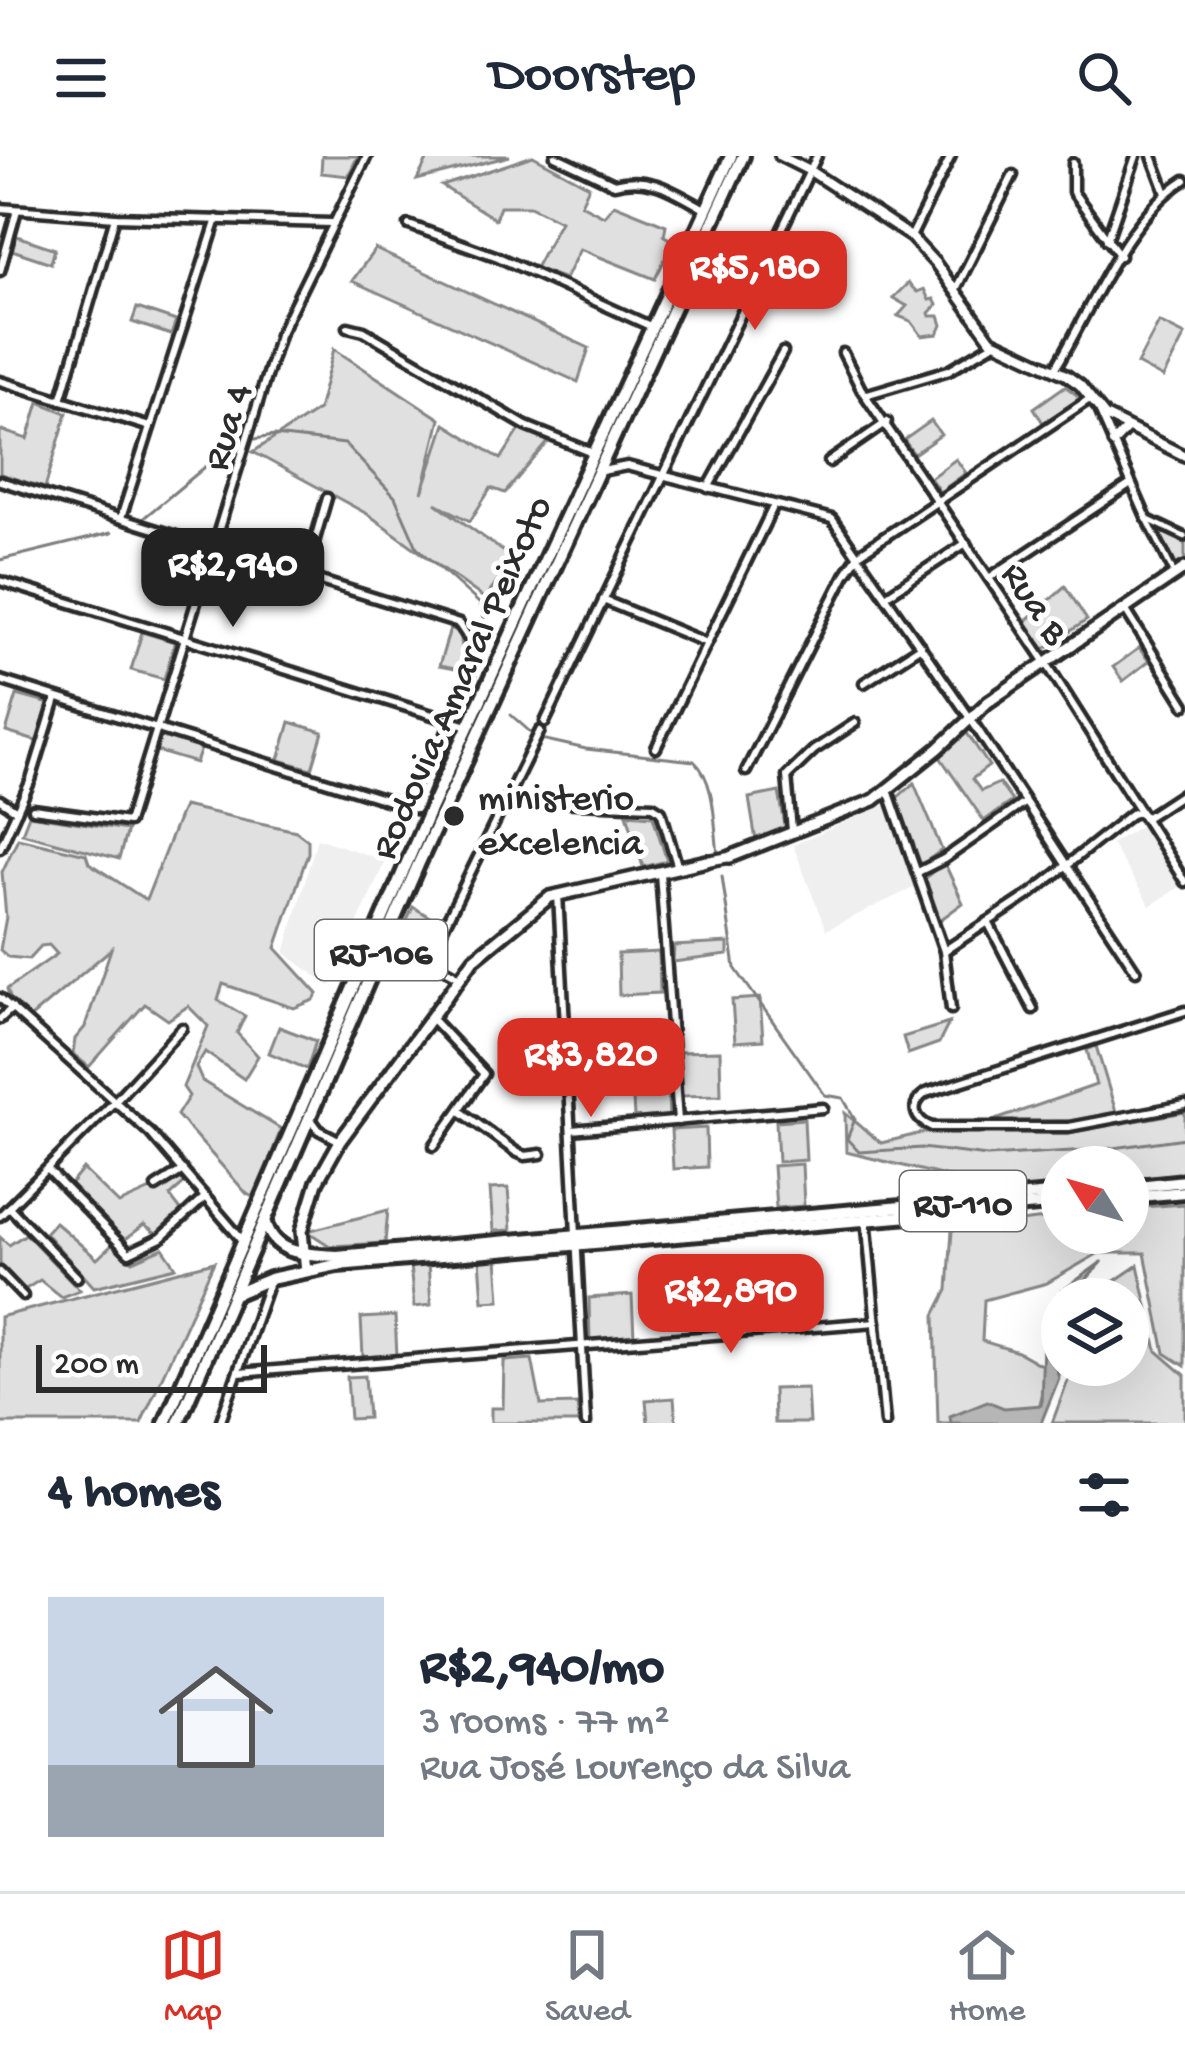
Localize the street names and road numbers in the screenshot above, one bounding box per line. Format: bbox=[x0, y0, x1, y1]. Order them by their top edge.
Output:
street label: Rua 4 bbox=[196, 379, 266, 477]
street label: Rodovia Amaral Peixoto bbox=[363, 490, 565, 868]
street label: Rua B bbox=[988, 555, 1077, 656]
road number: RJ-106 bbox=[315, 920, 447, 980]
road number: RJ-110 bbox=[900, 1171, 1026, 1231]

